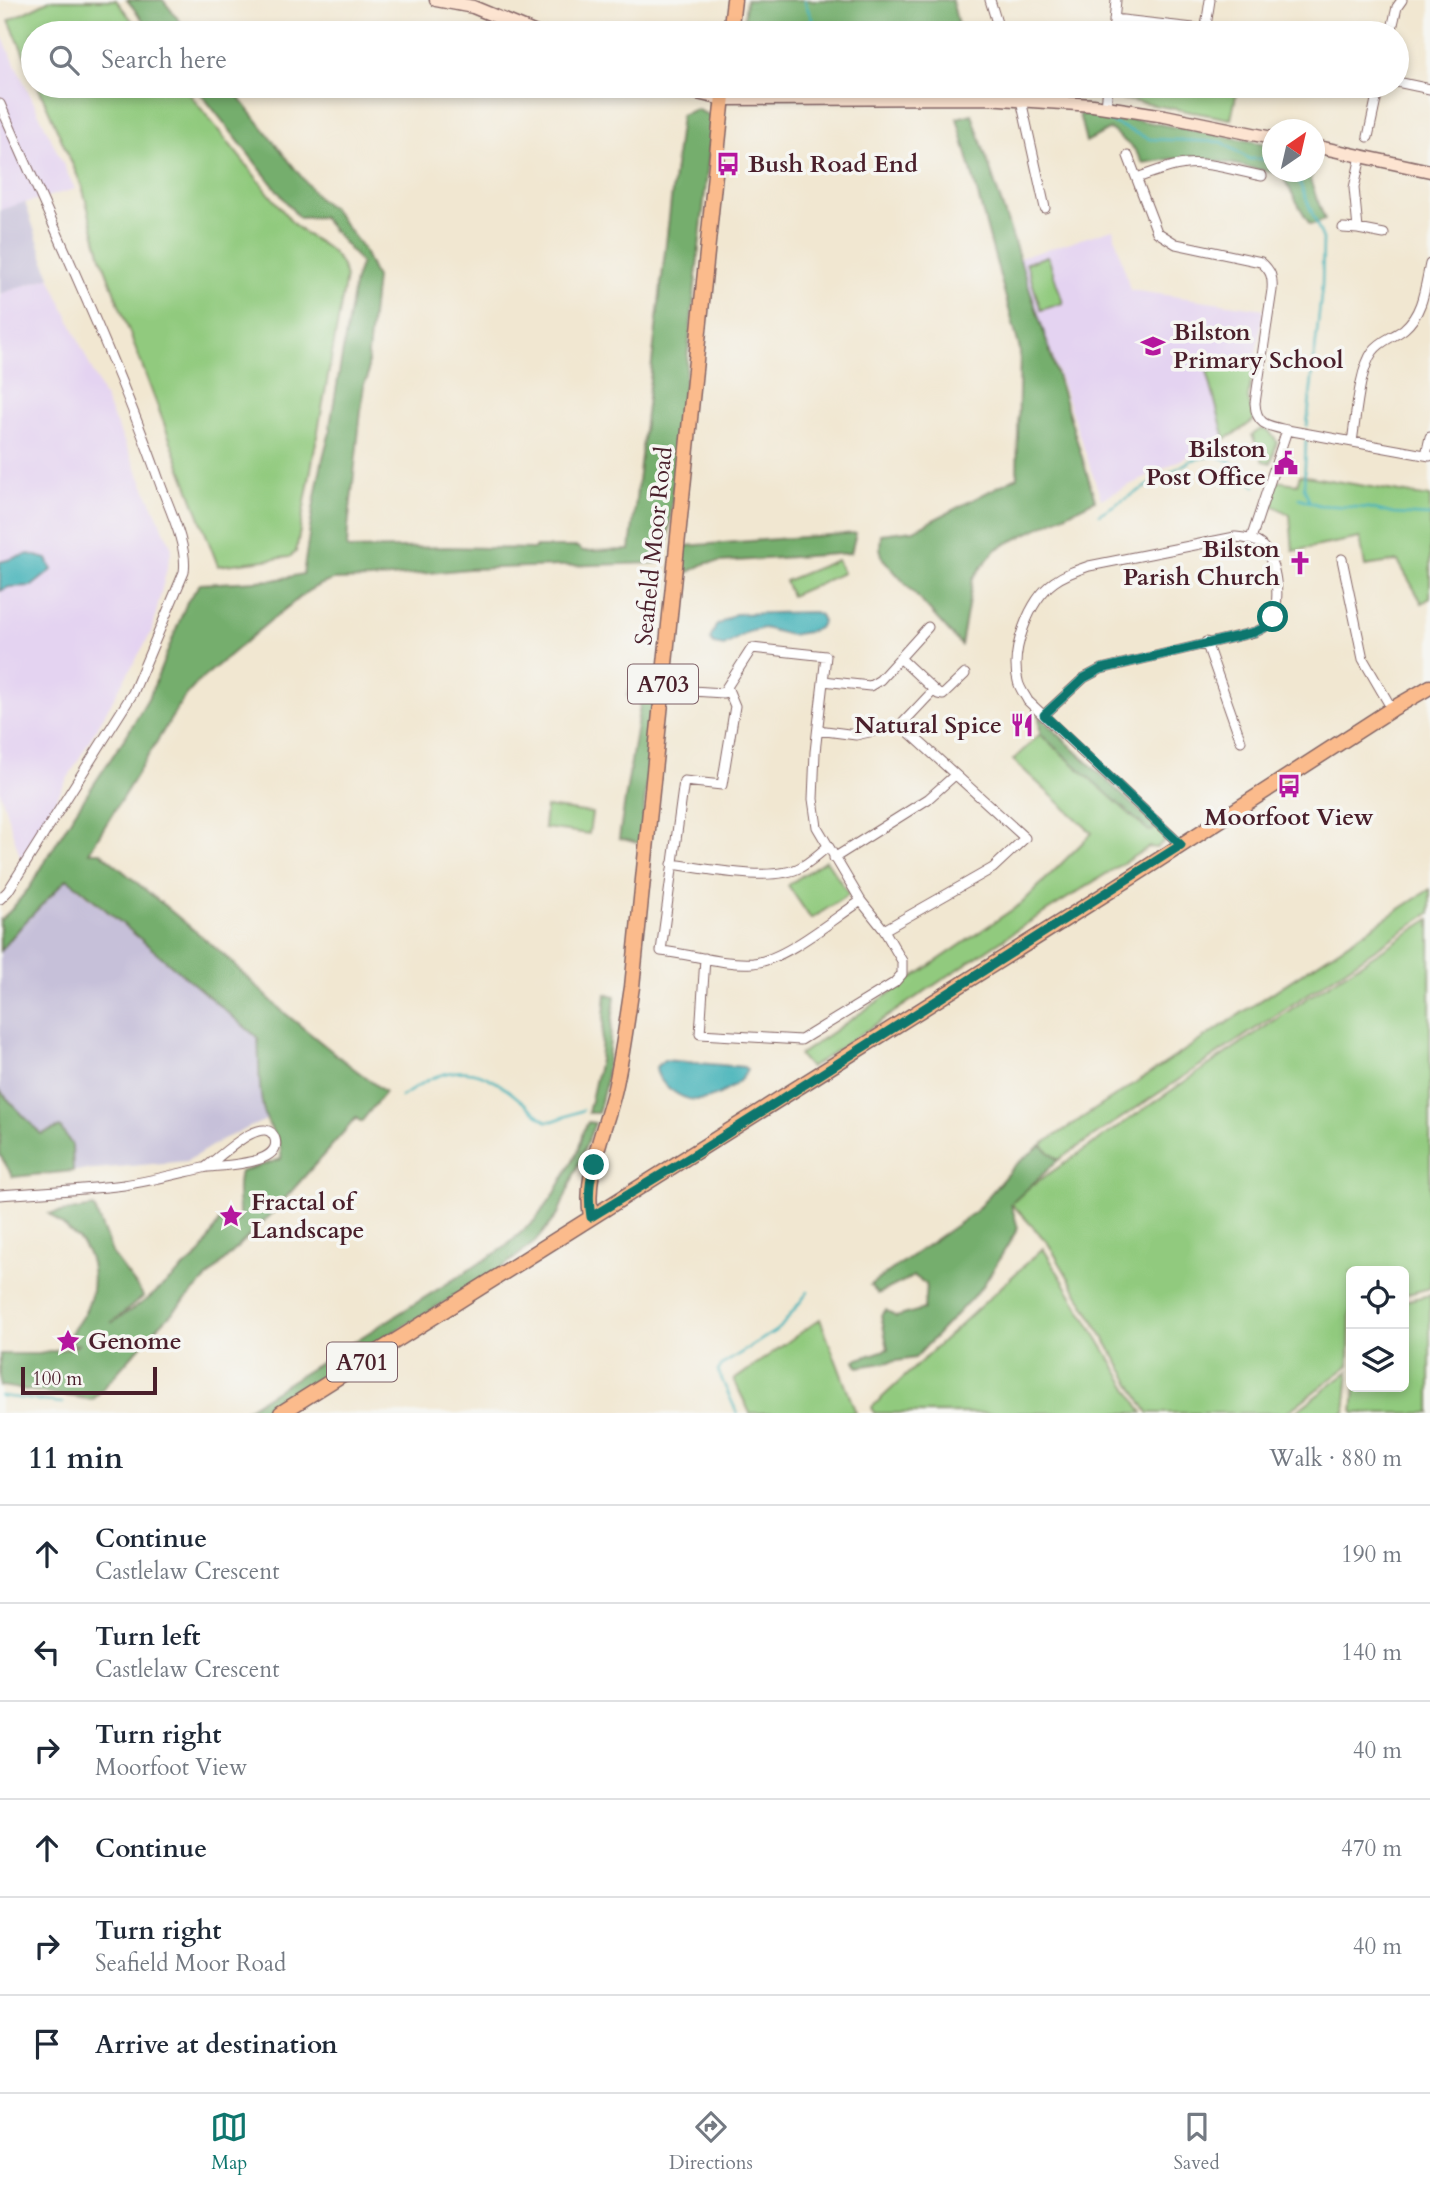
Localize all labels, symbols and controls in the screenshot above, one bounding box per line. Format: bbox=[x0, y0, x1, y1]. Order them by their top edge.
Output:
search box bbox=[21, 21, 1409, 98]
icon: search bbox=[45, 41, 83, 79]
text: Search here bbox=[101, 42, 227, 77]
north arrow bbox=[1262, 119, 1325, 182]
place label: Bush Road End bbox=[748, 148, 918, 181]
bus stop icon: Bush Road End bbox=[714, 150, 742, 178]
place label: Bilston Primary School bbox=[1173, 316, 1344, 377]
school or university icon: Bilston Primary School bbox=[1139, 332, 1167, 360]
place label: Bilston Post Office bbox=[1146, 433, 1267, 494]
street label: Seafield Moor Road bbox=[627, 445, 681, 647]
public building icon: Bilston Post Office bbox=[1272, 449, 1300, 477]
place label: Bilston Parish Church bbox=[1123, 533, 1281, 594]
church icon: Bilston Parish Church bbox=[1286, 549, 1314, 577]
route start bbox=[1257, 601, 1288, 632]
road number: A703 bbox=[628, 664, 698, 704]
place label: Natural Spice bbox=[854, 709, 1002, 742]
restaurant icon: Natural Spice bbox=[1008, 711, 1036, 739]
bus stop icon: Moorfoot View bbox=[1275, 772, 1303, 800]
place label: Moorfoot View bbox=[1204, 801, 1374, 834]
route end bbox=[578, 1149, 609, 1180]
place label: Fractal of Landscape bbox=[251, 1186, 364, 1247]
place icon: Fractal of Landscape bbox=[217, 1202, 245, 1230]
map controls bbox=[1346, 1266, 1409, 1392]
button: locate bbox=[1346, 1266, 1409, 1329]
place label: Genome bbox=[88, 1325, 182, 1358]
place icon: Genome bbox=[54, 1327, 82, 1355]
button: layers bbox=[1346, 1329, 1409, 1392]
road number: A701 bbox=[327, 1343, 397, 1382]
scale bar bbox=[21, 1364, 158, 1396]
text: 100 m bbox=[32, 1366, 82, 1392]
text: 11 min bbox=[28, 1438, 123, 1479]
text: Walk · 880 m bbox=[1269, 1443, 1402, 1474]
text: Continue bbox=[95, 1521, 207, 1556]
icon: ahead bbox=[28, 1535, 66, 1573]
text: 190 m bbox=[1341, 1539, 1402, 1570]
text: Castlelaw Crescent bbox=[95, 1556, 280, 1587]
text: Turn left bbox=[95, 1619, 200, 1654]
icon: left bbox=[28, 1633, 66, 1671]
text: 140 m bbox=[1341, 1637, 1402, 1668]
text: Castlelaw Crescent bbox=[95, 1654, 280, 1685]
text: Turn right bbox=[95, 1717, 222, 1752]
icon: right bbox=[28, 1731, 66, 1769]
text: 40 m bbox=[1353, 1735, 1402, 1766]
text: Moorfoot View bbox=[95, 1752, 248, 1783]
icon: ahead bbox=[28, 1829, 66, 1867]
text: Continue bbox=[95, 1831, 207, 1866]
text: 470 m bbox=[1341, 1833, 1402, 1864]
text: Turn right bbox=[95, 1913, 222, 1948]
icon: right bbox=[28, 1927, 66, 1965]
text: 40 m bbox=[1353, 1931, 1402, 1962]
text: Seafield Moor Road bbox=[95, 1948, 286, 1979]
icon: arrive bbox=[28, 2025, 66, 2063]
text: Arrive at destination bbox=[95, 2027, 338, 2062]
tab: Map bbox=[210, 2108, 248, 2176]
tab: Directions bbox=[669, 2108, 753, 2176]
tab: Saved bbox=[1174, 2108, 1220, 2176]

